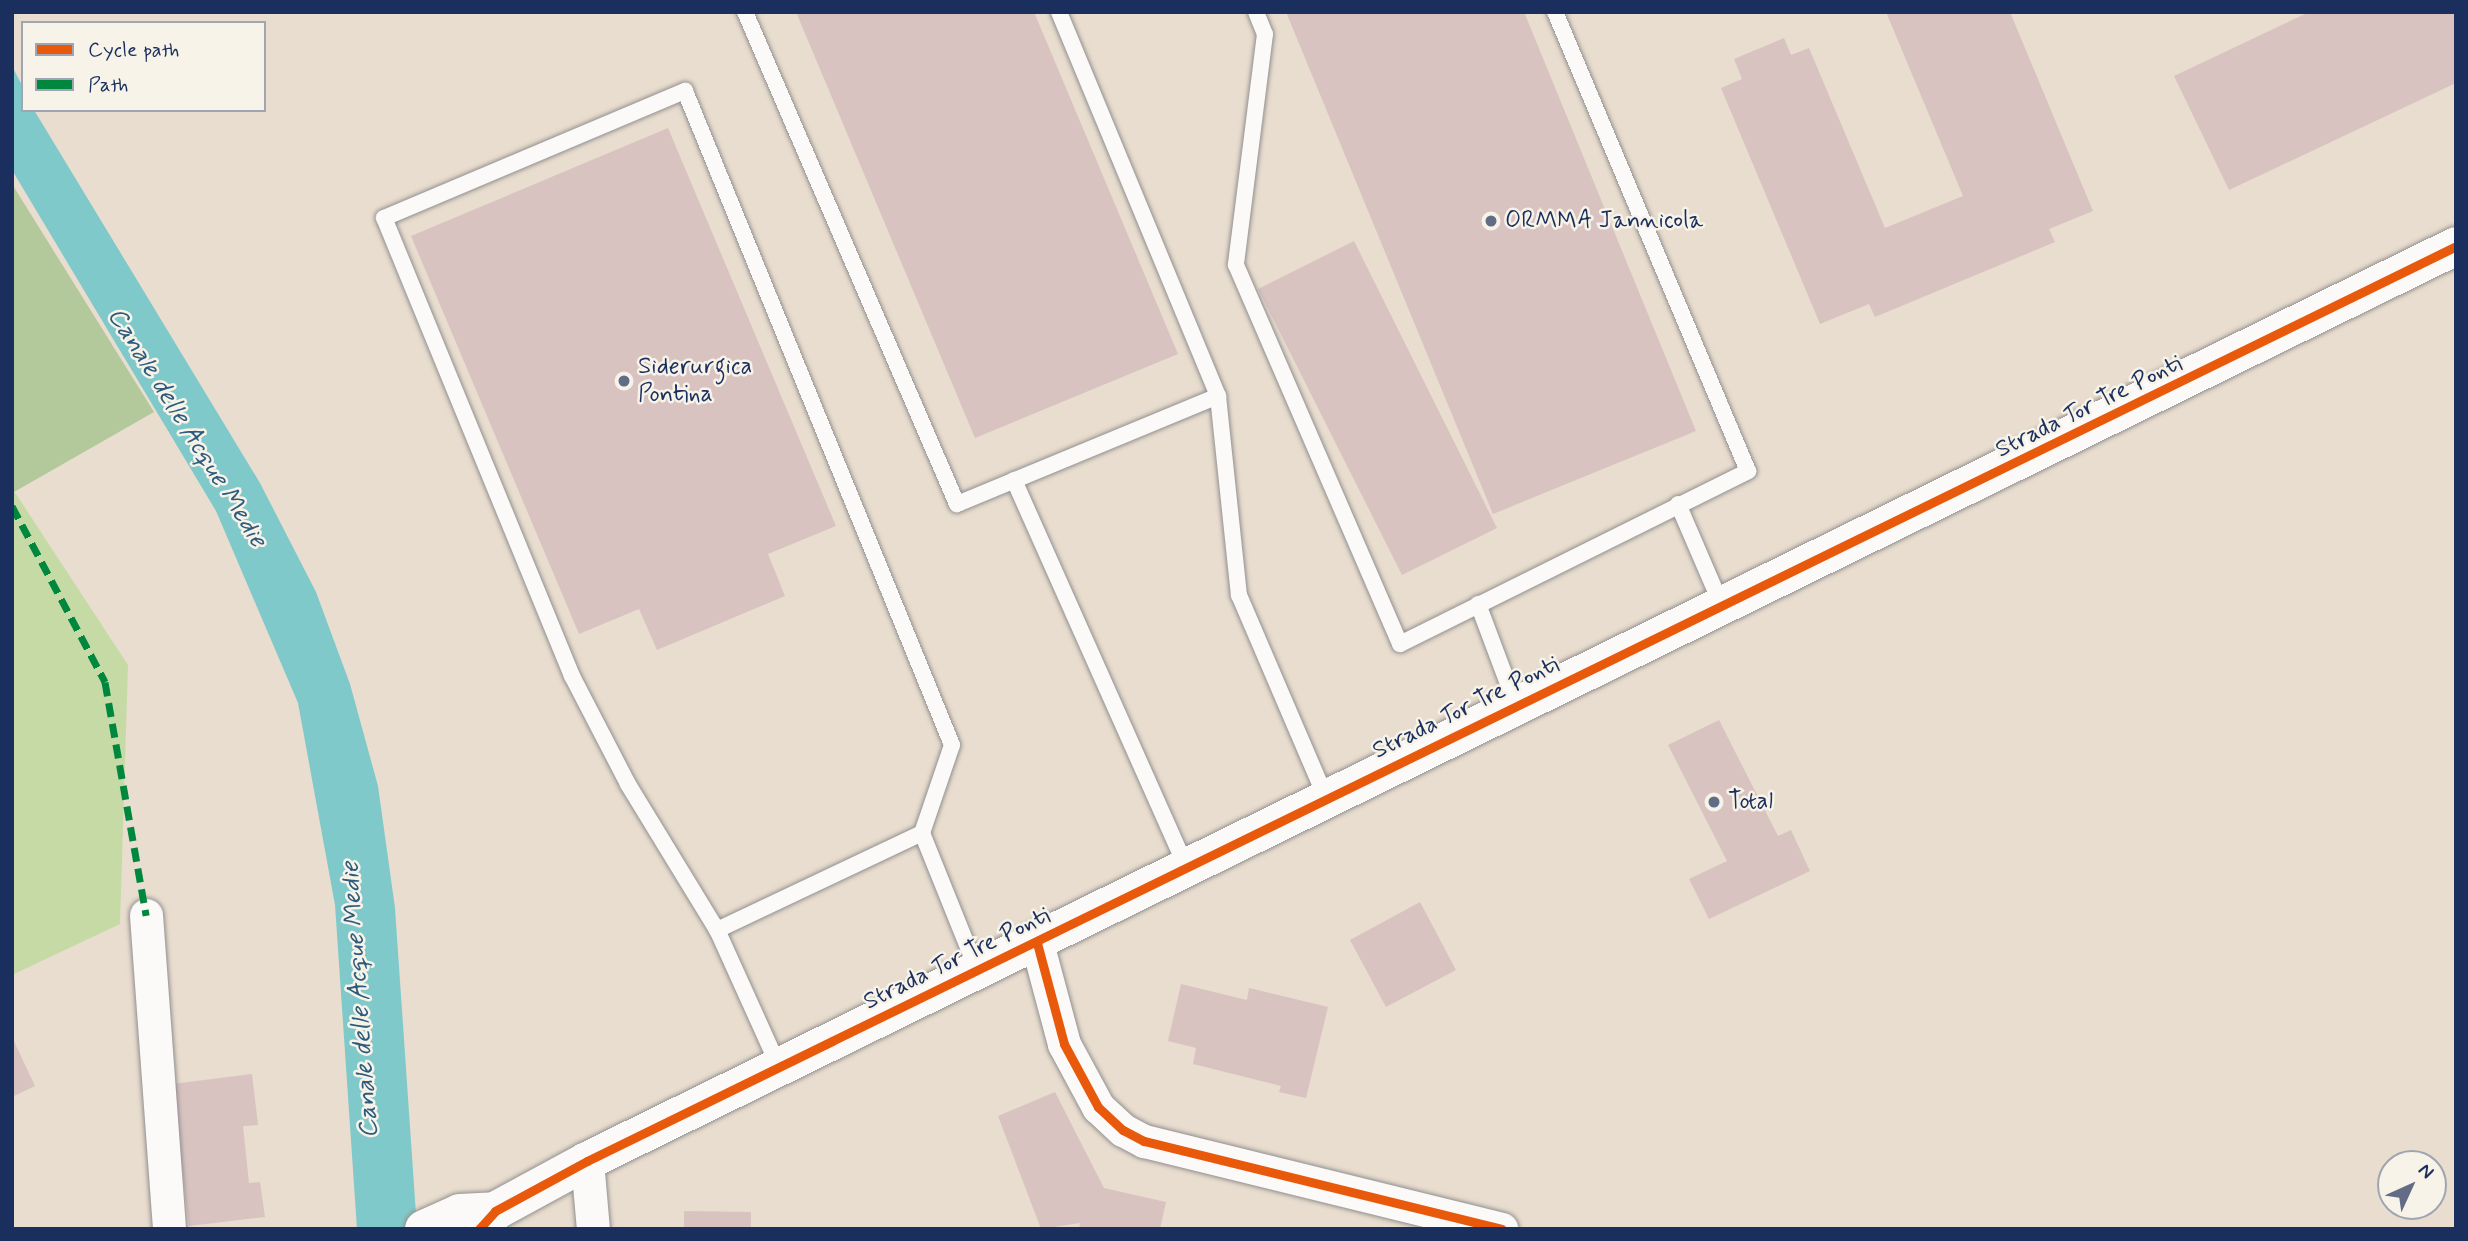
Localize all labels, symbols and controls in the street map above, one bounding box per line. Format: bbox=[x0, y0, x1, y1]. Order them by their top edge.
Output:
legend bbox=[21, 21, 266, 112]
text: Cycle path bbox=[88, 36, 179, 64]
text: Path bbox=[88, 71, 128, 99]
place label: ORMMA Jannicola bbox=[1505, 207, 1699, 235]
marker: ORMMA Jannicola bbox=[1483, 213, 1499, 229]
water label: Canale delle Acque Medie bbox=[100, 303, 272, 553]
street label: Strada Tor Tre Ponti bbox=[1992, 350, 2186, 464]
place label: Siderurgica Pontina bbox=[638, 353, 752, 409]
marker: Siderurgica Pontina bbox=[616, 373, 632, 389]
street label: Strada Tor Tre Ponti bbox=[1369, 651, 1563, 765]
place label: Total bbox=[1728, 788, 1773, 816]
marker: Total bbox=[1706, 794, 1722, 810]
water label: Canale delle Acque Medie bbox=[336, 861, 386, 1139]
street label: Strada Tor Tre Ponti bbox=[860, 902, 1054, 1016]
north arrow bbox=[2377, 1150, 2447, 1220]
text: N bbox=[2412, 1158, 2439, 1185]

